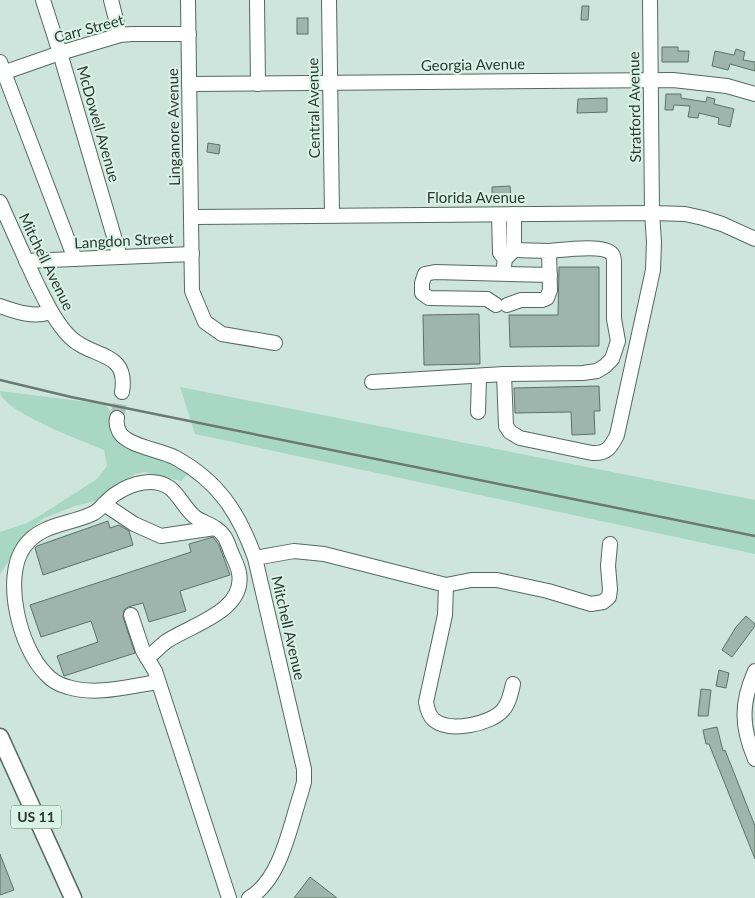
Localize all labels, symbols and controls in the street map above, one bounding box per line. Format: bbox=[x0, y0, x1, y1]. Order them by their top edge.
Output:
street label: Carr Street bbox=[52, 10, 126, 46]
street label: Stratford Avenue bbox=[624, 51, 644, 163]
street label: Georgia Avenue bbox=[421, 54, 525, 74]
street label: Central Avenue bbox=[303, 57, 323, 159]
street label: McDowell Avenue bbox=[74, 63, 124, 184]
street label: Linganore Avenue bbox=[163, 68, 183, 186]
street label: Florida Avenue bbox=[427, 188, 525, 206]
street label: Mitchell Avenue bbox=[16, 210, 78, 313]
street label: Langdon Street bbox=[74, 228, 175, 252]
street label: Mitchell Avenue bbox=[268, 574, 310, 682]
road number: US 11 bbox=[11, 806, 61, 829]

